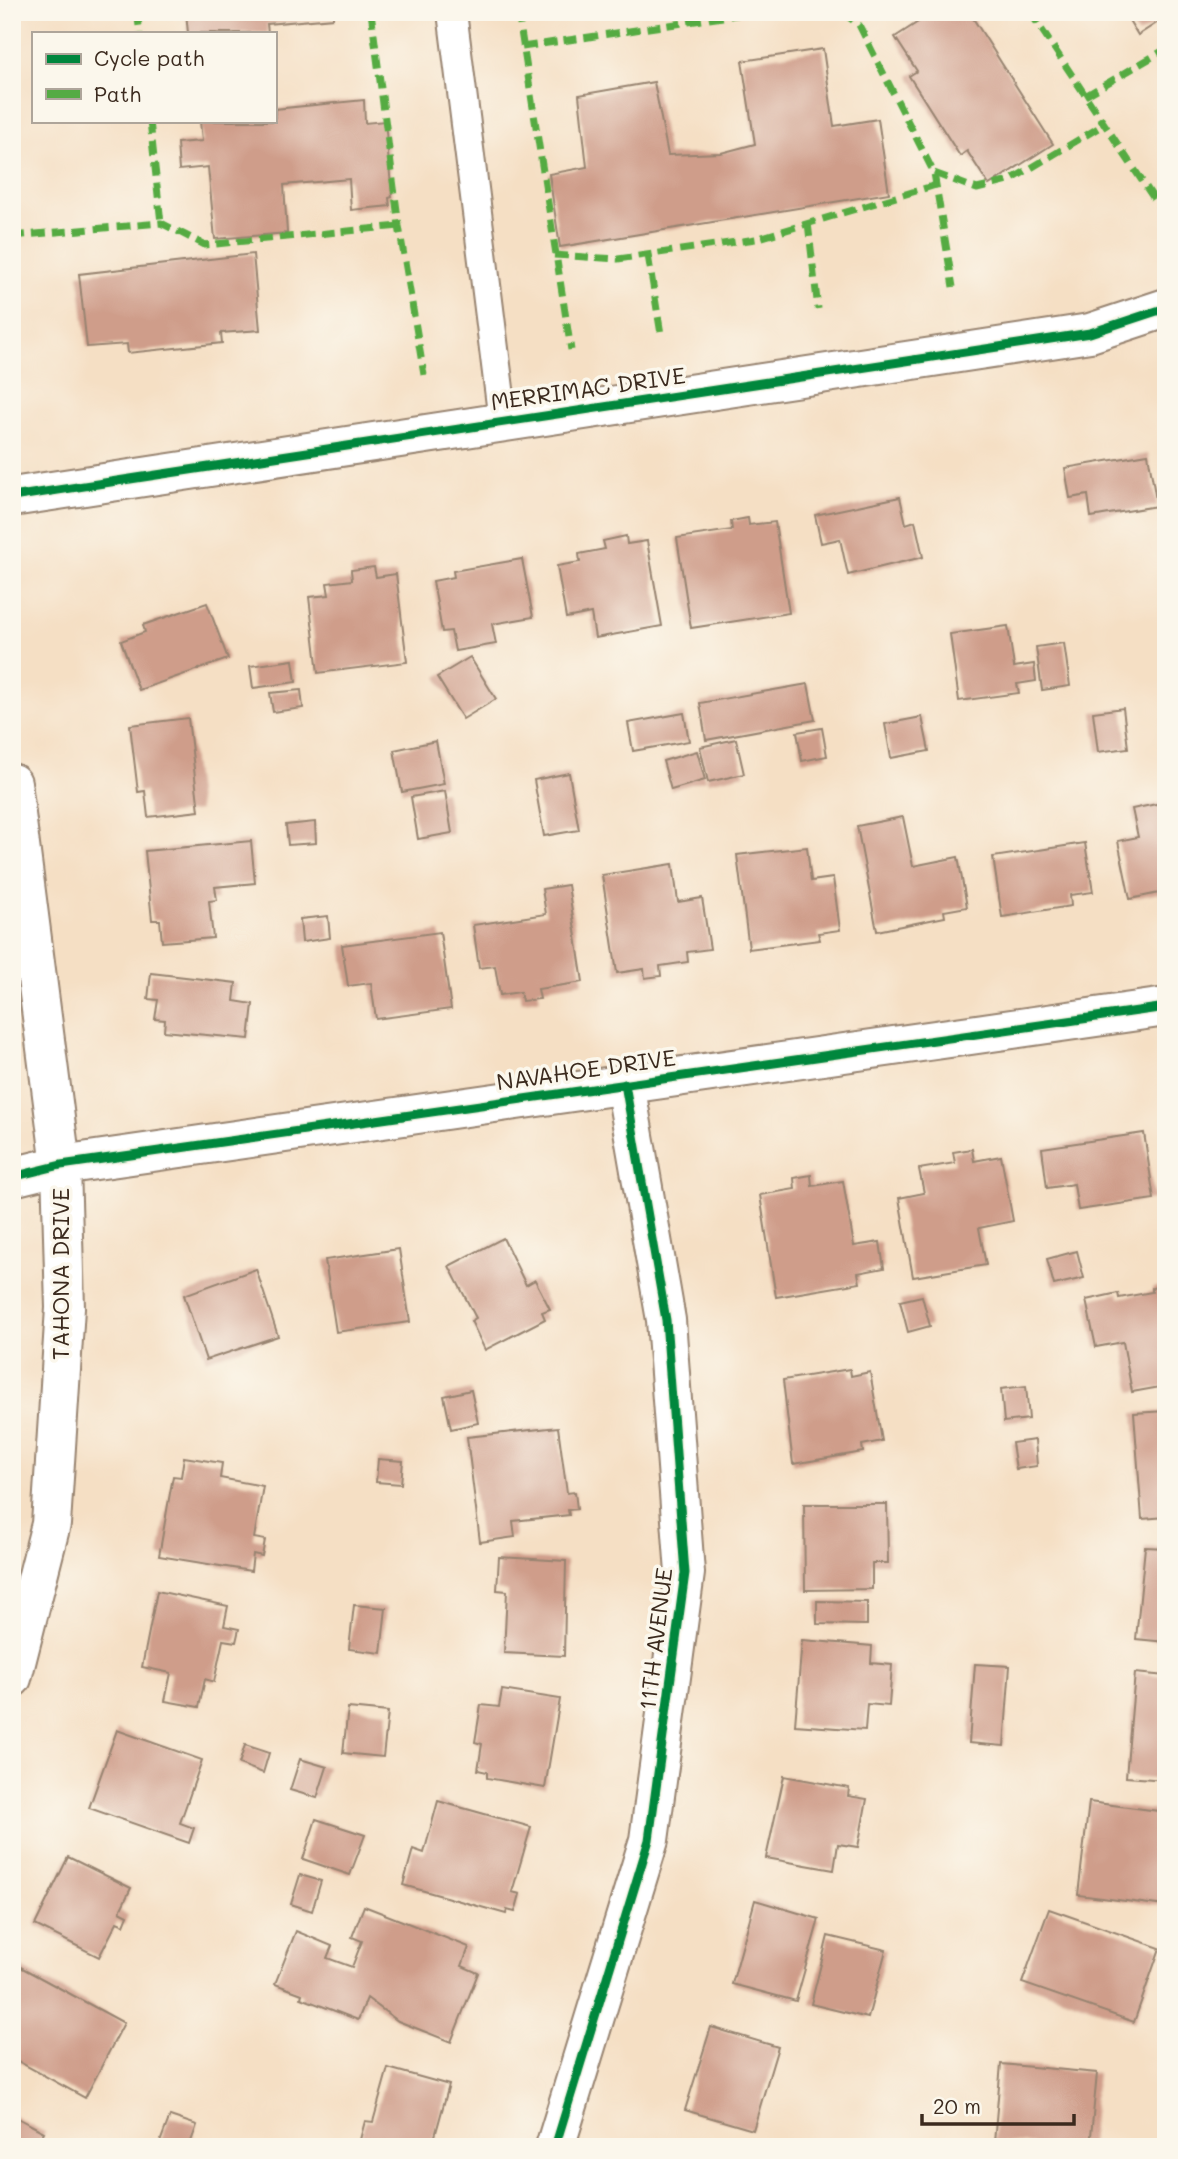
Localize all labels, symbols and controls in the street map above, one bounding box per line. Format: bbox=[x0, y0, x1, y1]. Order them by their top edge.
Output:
legend bbox=[32, 32, 276, 122]
text: Cycle path bbox=[94, 44, 204, 71]
text: Path bbox=[94, 80, 141, 107]
street label: MERRIMAC DRIVE bbox=[489, 359, 687, 417]
street label: NAVAHOE DRIVE bbox=[494, 1042, 677, 1096]
street label: TAHONA DRIVE bbox=[45, 1188, 75, 1360]
street label: 11TH AVENUE bbox=[631, 1566, 679, 1712]
scale bar bbox=[922, 2082, 1075, 2126]
text: 20 m bbox=[933, 2092, 981, 2119]

